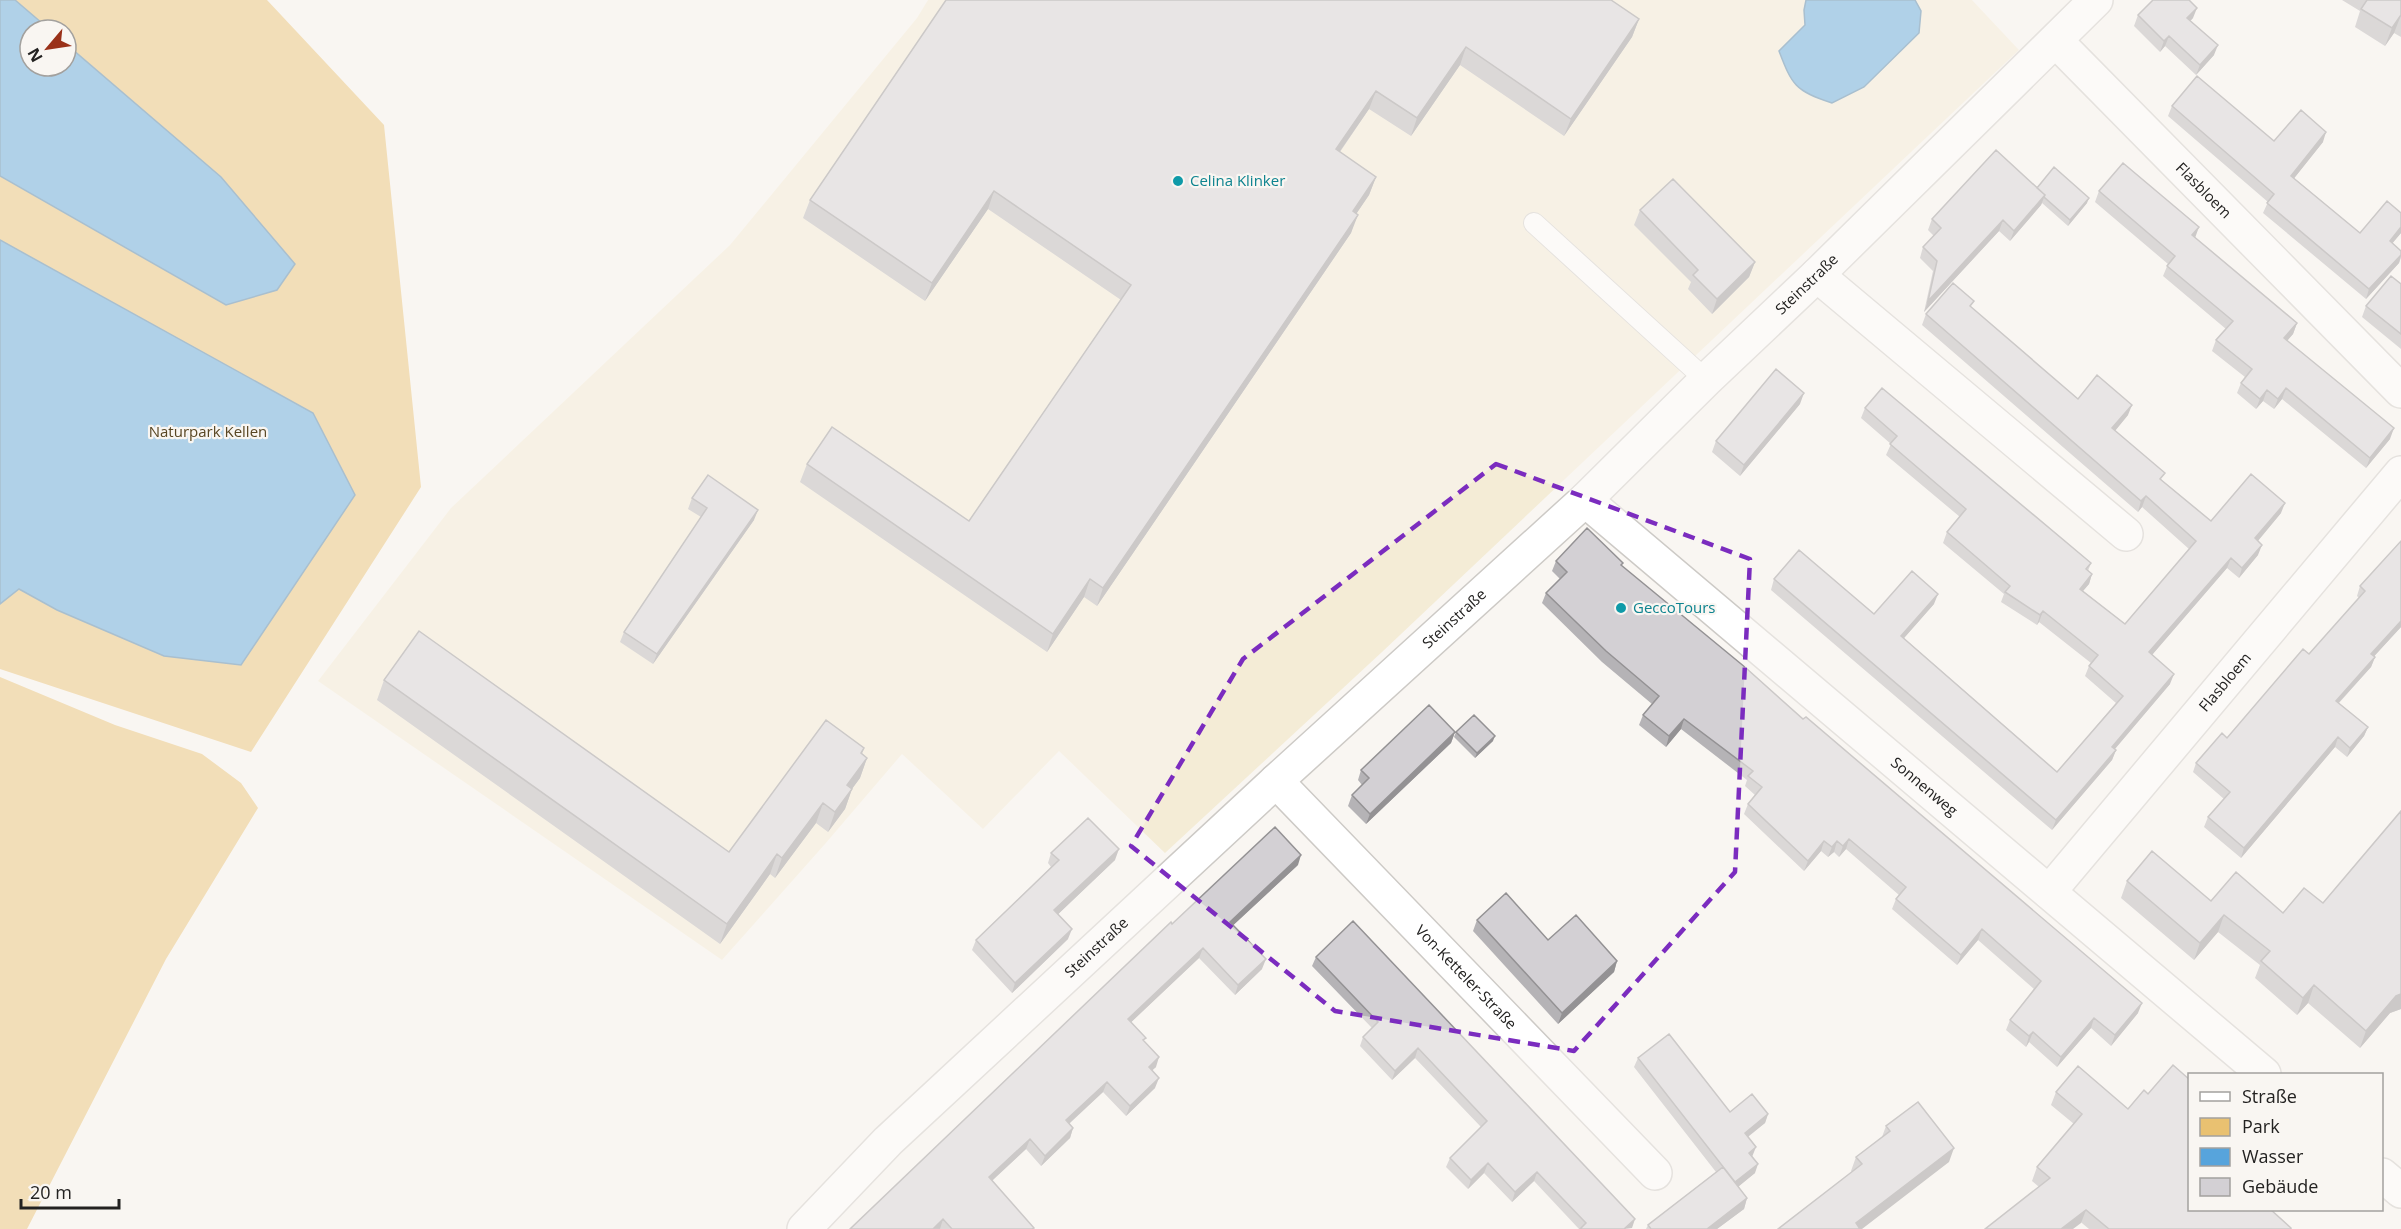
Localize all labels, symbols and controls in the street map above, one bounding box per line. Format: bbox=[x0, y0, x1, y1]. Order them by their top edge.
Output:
north arrow bbox=[18, 18, 78, 78]
text: N bbox=[22, 44, 48, 66]
street label: Flasbloem bbox=[2172, 157, 2236, 222]
place label: Celina Klinker bbox=[1190, 170, 1285, 190]
marker: Celina Klinker bbox=[1171, 174, 1185, 188]
street label: Steinstraße bbox=[1770, 249, 1842, 318]
park label: Naturpark Kellen bbox=[149, 421, 267, 441]
street label: Steinstraße bbox=[1417, 584, 1490, 652]
place label: GeccoTours bbox=[1633, 597, 1716, 617]
marker: GeccoTours bbox=[1614, 601, 1628, 615]
street label: Flasbloem bbox=[2194, 648, 2255, 715]
street label: Sonnenweg bbox=[1887, 752, 1962, 820]
street label: Steinstraße bbox=[1060, 912, 1132, 981]
street label: Von-Ketteler-Straße bbox=[1411, 920, 1522, 1033]
legend bbox=[2188, 1073, 2383, 1211]
text: Straße bbox=[2242, 1084, 2297, 1108]
text: Park bbox=[2242, 1114, 2280, 1138]
text: Wasser bbox=[2242, 1144, 2304, 1168]
scale bar bbox=[21, 1172, 118, 1210]
text: Gebäude bbox=[2242, 1174, 2318, 1198]
text: 20 m bbox=[30, 1180, 72, 1204]

